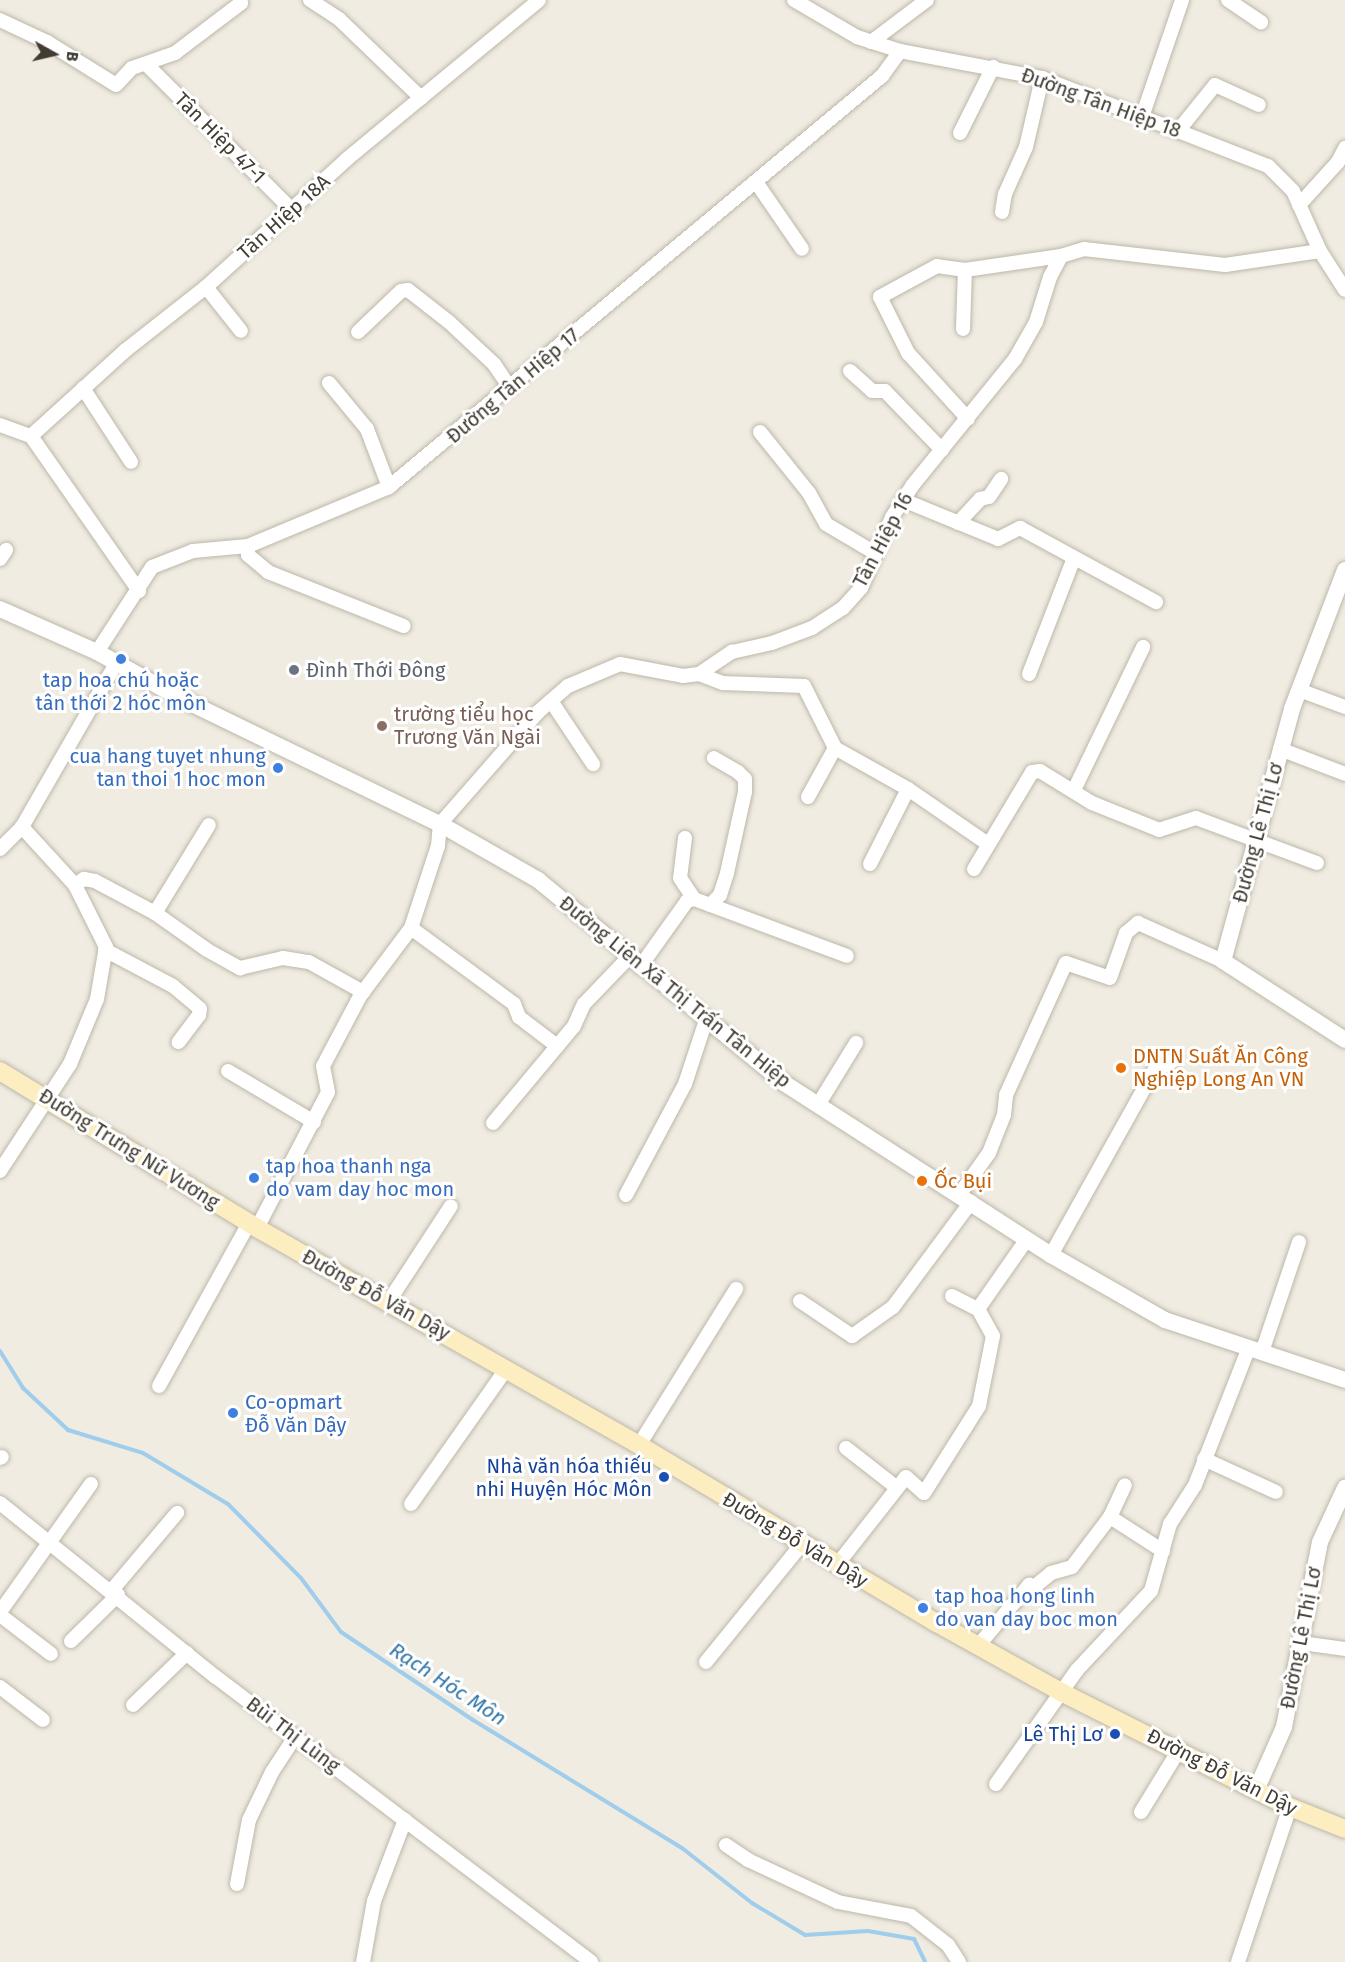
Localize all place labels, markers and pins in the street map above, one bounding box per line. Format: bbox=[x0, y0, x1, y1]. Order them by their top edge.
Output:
marker: tap hoa chú hoặc tân thới 2 hóc môn bbox=[114, 652, 128, 666]
place label: Đình Thới Đông bbox=[306, 658, 445, 682]
marker: Đình Thới Đông bbox=[287, 663, 301, 677]
place label: tap hoa chú hoặc tân thới 2 hóc môn bbox=[36, 668, 206, 715]
place label: trường tiểu học Trương Văn Ngài bbox=[394, 702, 541, 749]
marker: trường tiểu học Trương Văn Ngài bbox=[375, 719, 389, 733]
place label: cua hang tuyet nhung tan thoi 1 hoc mon bbox=[70, 744, 266, 791]
marker: cua hang tuyet nhung tan thoi 1 hoc mon bbox=[271, 761, 285, 775]
place label: DNTN Suất Ăn Công Nghiệp Long An VN bbox=[1133, 1044, 1308, 1091]
marker: DNTN Suất Ăn Công Nghiệp Long An VN bbox=[1114, 1061, 1128, 1075]
place label: tap hoa thanh nga do vam day hoc mon bbox=[266, 1154, 454, 1201]
place label: Ốc Bụi bbox=[934, 1169, 992, 1193]
marker: tap hoa thanh nga do vam day hoc mon bbox=[247, 1171, 261, 1185]
marker: Ốc Bụi bbox=[915, 1174, 929, 1188]
place label: Co-opmart Đỗ Văn Dậy bbox=[245, 1390, 346, 1437]
marker: Co-opmart Đỗ Văn Dậy bbox=[226, 1406, 240, 1420]
place label: Nhà văn hóa thiếu nhi Huyện Hóc Môn bbox=[476, 1454, 652, 1501]
marker: Nhà văn hóa thiếu nhi Huyện Hóc Môn bbox=[657, 1470, 671, 1484]
place label: tap hoa hong linh do van day boc mon bbox=[935, 1584, 1118, 1631]
marker: tap hoa hong linh do van day boc mon bbox=[916, 1601, 930, 1615]
place label: Lê Thị Lơ bbox=[1023, 1722, 1103, 1746]
marker: Lê Thị Lơ bbox=[1108, 1727, 1122, 1741]

